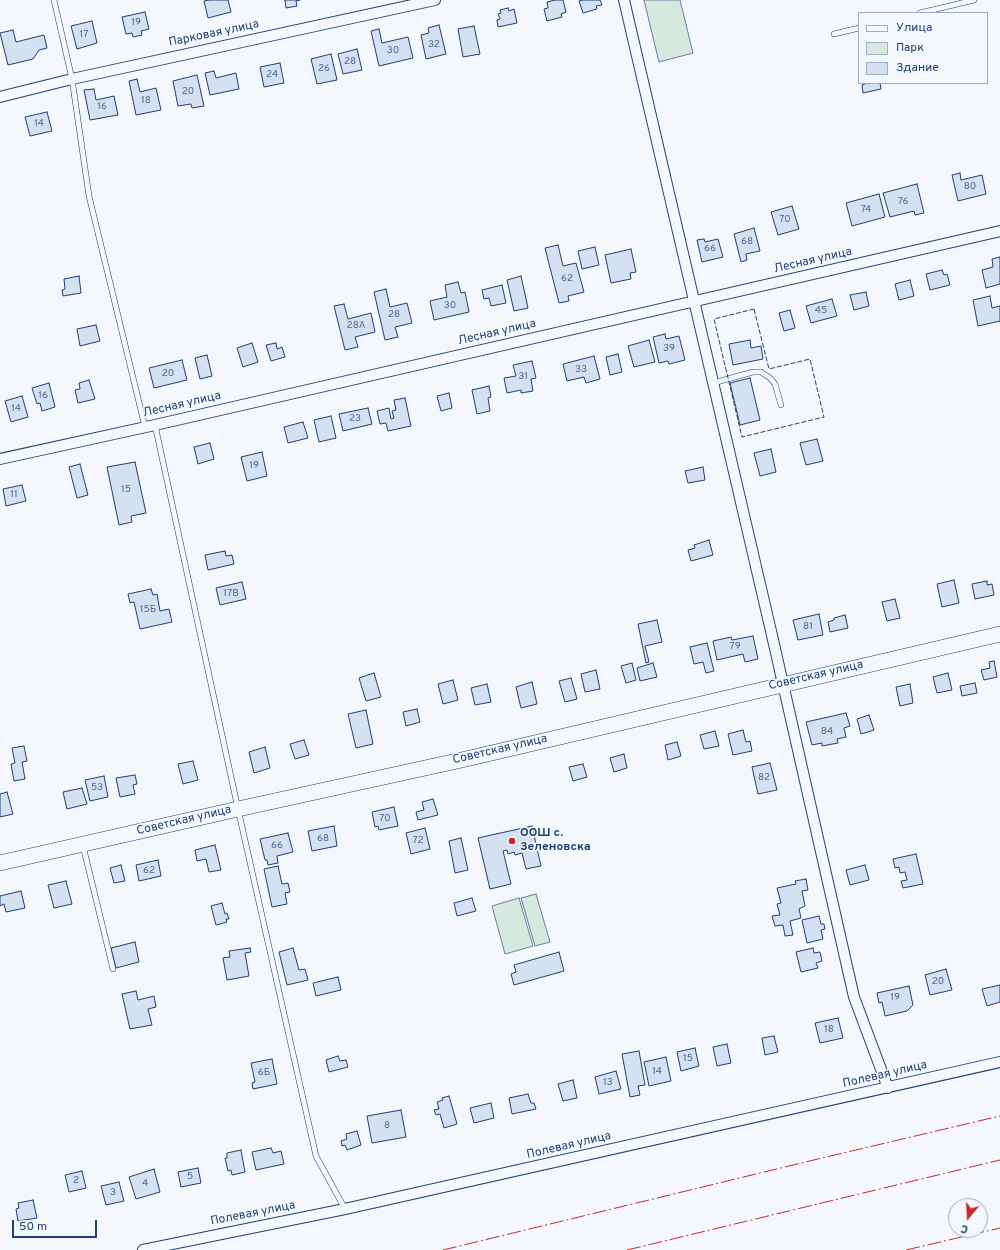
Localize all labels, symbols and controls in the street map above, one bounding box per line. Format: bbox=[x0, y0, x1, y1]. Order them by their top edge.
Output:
legend bbox=[858, 12, 988, 84]
house number: 19 bbox=[131, 17, 141, 29]
street label: Парковая улица bbox=[168, 17, 260, 51]
text: Улица bbox=[896, 20, 932, 36]
house number: 17 bbox=[80, 29, 88, 41]
house number: 32 bbox=[428, 39, 440, 51]
text: Парк bbox=[896, 40, 924, 56]
house number: 30 bbox=[387, 45, 399, 57]
house number: 28 bbox=[344, 56, 356, 68]
text: Здание bbox=[896, 60, 939, 76]
house number: 26 bbox=[318, 63, 330, 75]
house number: 24 bbox=[266, 69, 278, 81]
house number: 20 bbox=[182, 86, 194, 98]
house number: 18 bbox=[141, 95, 151, 107]
house number: 16 bbox=[97, 101, 107, 113]
house number: 14 bbox=[34, 118, 44, 130]
house number: 80 bbox=[964, 181, 976, 193]
house number: 76 bbox=[898, 196, 908, 208]
house number: 74 bbox=[861, 204, 871, 216]
house number: 70 bbox=[779, 214, 791, 226]
house number: 68 bbox=[741, 236, 753, 248]
house number: 66 bbox=[704, 243, 716, 255]
street label: Лесная улица bbox=[773, 245, 853, 277]
house number: 62 bbox=[561, 273, 573, 285]
house number: 30 bbox=[444, 300, 456, 312]
house number: 45 bbox=[815, 305, 827, 317]
house number: 28 bbox=[388, 309, 400, 321]
street label: Лесная улица bbox=[457, 317, 537, 349]
house number: 28А bbox=[347, 320, 365, 332]
house number: 39 bbox=[663, 343, 675, 355]
house number: 33 bbox=[575, 364, 587, 376]
house number: 20 bbox=[162, 368, 174, 380]
house number: 31 bbox=[518, 371, 528, 383]
street label: Лесная улица bbox=[142, 389, 222, 421]
house number: 16 bbox=[38, 390, 48, 402]
house number: 14 bbox=[11, 403, 21, 415]
house number: 23 bbox=[349, 413, 361, 425]
house number: 19 bbox=[249, 460, 259, 472]
house number: 15 bbox=[121, 484, 131, 496]
house number: 11 bbox=[10, 489, 18, 501]
house number: 17В bbox=[223, 588, 239, 600]
house number: 15Б bbox=[140, 604, 156, 616]
house number: 81 bbox=[803, 621, 813, 633]
house number: 79 bbox=[729, 641, 741, 653]
street label: Советская улица bbox=[767, 658, 865, 694]
house number: 84 bbox=[821, 726, 833, 738]
street label: Советская улица bbox=[451, 732, 549, 768]
house number: 82 bbox=[758, 772, 770, 784]
house number: 53 bbox=[91, 782, 103, 794]
street label: Советская улица bbox=[135, 803, 233, 839]
house number: 70 bbox=[379, 813, 391, 825]
place label: ООШ с. Зеленовска bbox=[520, 827, 591, 855]
house number: 68 bbox=[317, 833, 329, 845]
house number: 72 bbox=[412, 835, 424, 847]
marker: ООШ с. Зеленовска bbox=[507, 836, 517, 846]
house number: 66 bbox=[271, 840, 283, 852]
house number: 62 bbox=[143, 865, 155, 877]
house number: 20 bbox=[932, 976, 944, 988]
house number: 19 bbox=[890, 992, 900, 1004]
house number: 18 bbox=[824, 1024, 834, 1036]
house number: 15 bbox=[683, 1053, 693, 1065]
street label: Полевая улица bbox=[841, 1058, 929, 1092]
house number: 14 bbox=[652, 1066, 662, 1078]
house number: 6Б bbox=[258, 1067, 270, 1079]
house number: 13 bbox=[603, 1077, 613, 1089]
house number: 8 bbox=[384, 1120, 390, 1132]
street label: Полевая улица bbox=[525, 1129, 613, 1163]
house number: 5 bbox=[187, 1171, 193, 1183]
house number: 2 bbox=[73, 1175, 79, 1187]
house number: 4 bbox=[142, 1178, 148, 1190]
house number: 3 bbox=[110, 1187, 116, 1199]
north arrow bbox=[948, 1198, 988, 1238]
street label: Полевая улица bbox=[209, 1199, 297, 1229]
scale bar bbox=[14, 1212, 99, 1238]
text: 50 m bbox=[19, 1219, 47, 1235]
text: С bbox=[959, 1221, 970, 1236]

